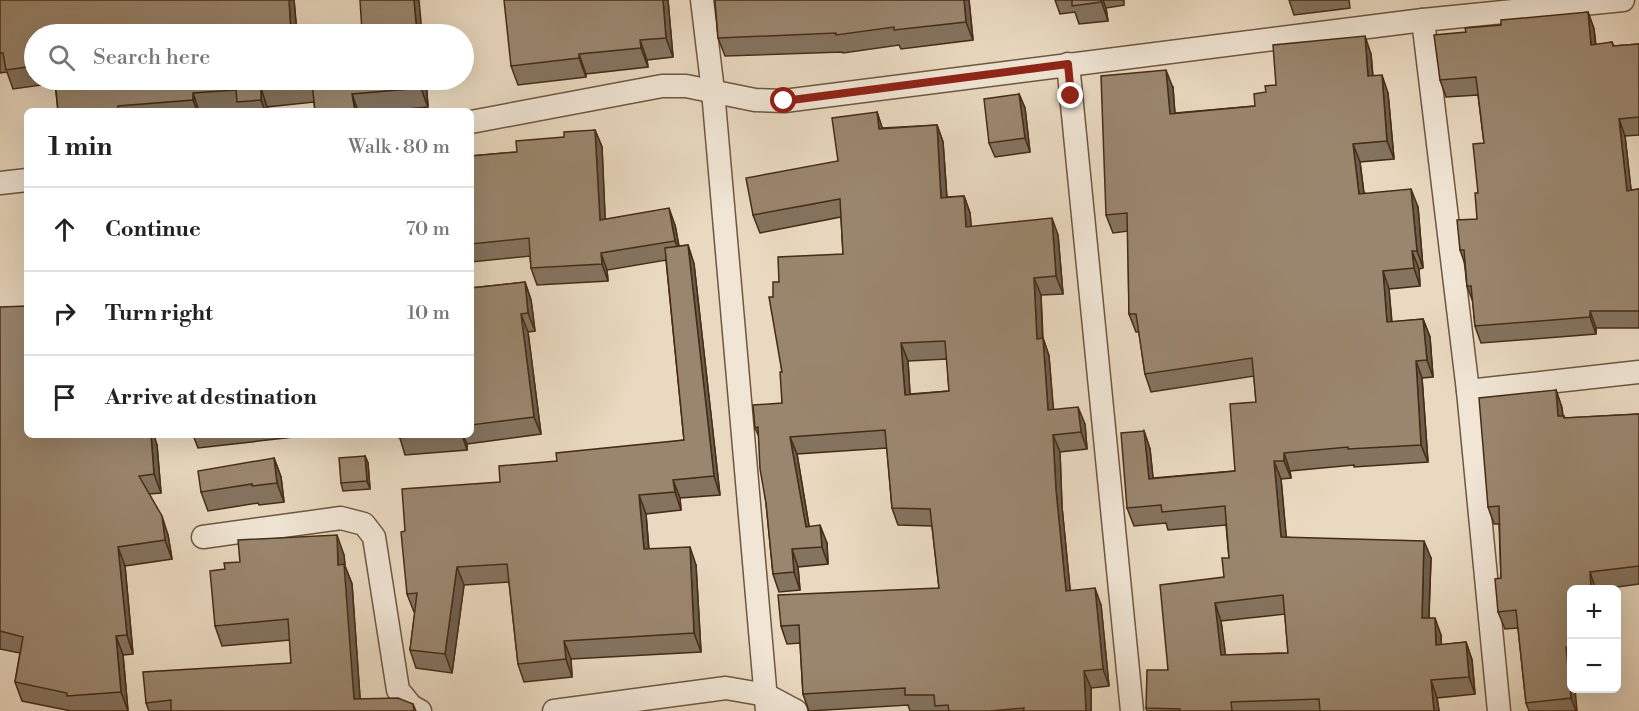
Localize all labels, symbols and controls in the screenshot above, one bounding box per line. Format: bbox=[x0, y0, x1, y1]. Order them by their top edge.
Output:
search box bbox=[24, 24, 474, 90]
icon: search bbox=[45, 41, 78, 74]
text: Search here bbox=[93, 44, 210, 71]
route end bbox=[1057, 82, 1083, 108]
route start bbox=[770, 87, 796, 113]
text: 1 min bbox=[48, 131, 113, 163]
text: Walk · 80 m bbox=[348, 135, 450, 160]
icon: ahead bbox=[48, 213, 81, 246]
text: Continue bbox=[105, 216, 201, 243]
text: 70 m bbox=[406, 217, 450, 242]
icon: right bbox=[48, 297, 81, 330]
text: Turn right bbox=[105, 300, 213, 327]
text: 10 m bbox=[407, 301, 450, 326]
icon: arrive bbox=[48, 381, 81, 414]
text: Arrive at destination bbox=[105, 384, 317, 411]
map controls bbox=[1567, 585, 1621, 693]
button: + bbox=[1567, 585, 1621, 639]
button: − bbox=[1567, 639, 1621, 693]

